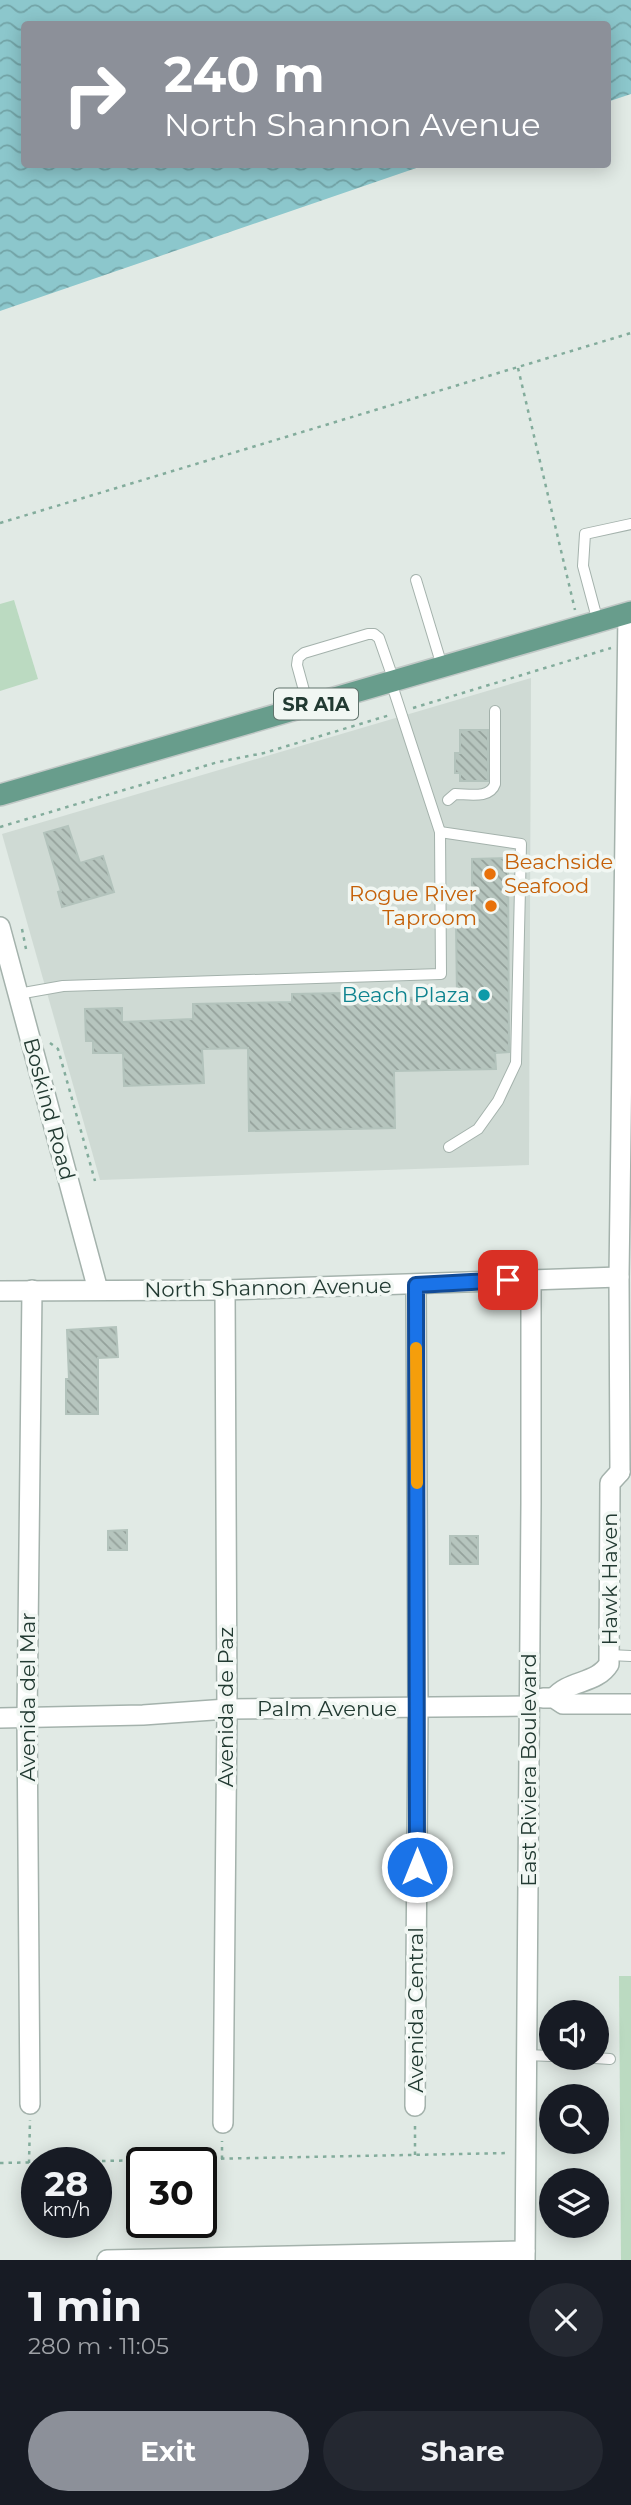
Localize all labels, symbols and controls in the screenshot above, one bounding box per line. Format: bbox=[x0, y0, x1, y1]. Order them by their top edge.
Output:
text: 240 m bbox=[164, 45, 325, 104]
icon: right bbox=[49, 49, 140, 140]
text: North Shannon Avenue bbox=[164, 105, 541, 144]
road number: SR A1A bbox=[274, 688, 358, 720]
place label: Beachside Seafood bbox=[504, 849, 613, 898]
marker: Beachside Seafood bbox=[482, 866, 498, 882]
place label: Rogue River Taproom bbox=[349, 881, 477, 930]
marker: Rogue River Taproom bbox=[483, 898, 499, 914]
place label: Beach Plaza bbox=[342, 982, 470, 1007]
marker: Beach Plaza bbox=[476, 987, 492, 1003]
street label: Boskind Road bbox=[18, 1035, 80, 1183]
pin bbox=[478, 1250, 538, 1310]
icon: arrive bbox=[489, 1261, 527, 1299]
street label: North Shannon Avenue bbox=[144, 1273, 392, 1302]
street label: Hawk Haven bbox=[597, 1513, 622, 1645]
street label: Avenida del Mar bbox=[15, 1612, 40, 1782]
street label: Avenida de Paz bbox=[213, 1627, 238, 1787]
street label: East Riviera Boulevard bbox=[516, 1653, 541, 1887]
street label: Palm Avenue bbox=[257, 1696, 397, 1721]
position arrow bbox=[380, 1830, 454, 1904]
street label: Avenida Central bbox=[403, 1927, 428, 2093]
map controls bbox=[539, 2000, 609, 2238]
button: sound bbox=[539, 2000, 609, 2070]
button: search bbox=[539, 2084, 609, 2154]
speed limit sign: 30 bbox=[126, 2147, 217, 2238]
text: 28 bbox=[45, 2162, 88, 2205]
button: layers bbox=[539, 2168, 609, 2238]
text: km/h bbox=[42, 2199, 91, 2221]
text: 1 min bbox=[28, 2280, 142, 2332]
button: close bbox=[529, 2283, 603, 2357]
text: 280 m · 11:05 bbox=[28, 2332, 169, 2360]
button: Exit bbox=[28, 2411, 309, 2491]
button: Share bbox=[323, 2411, 603, 2491]

